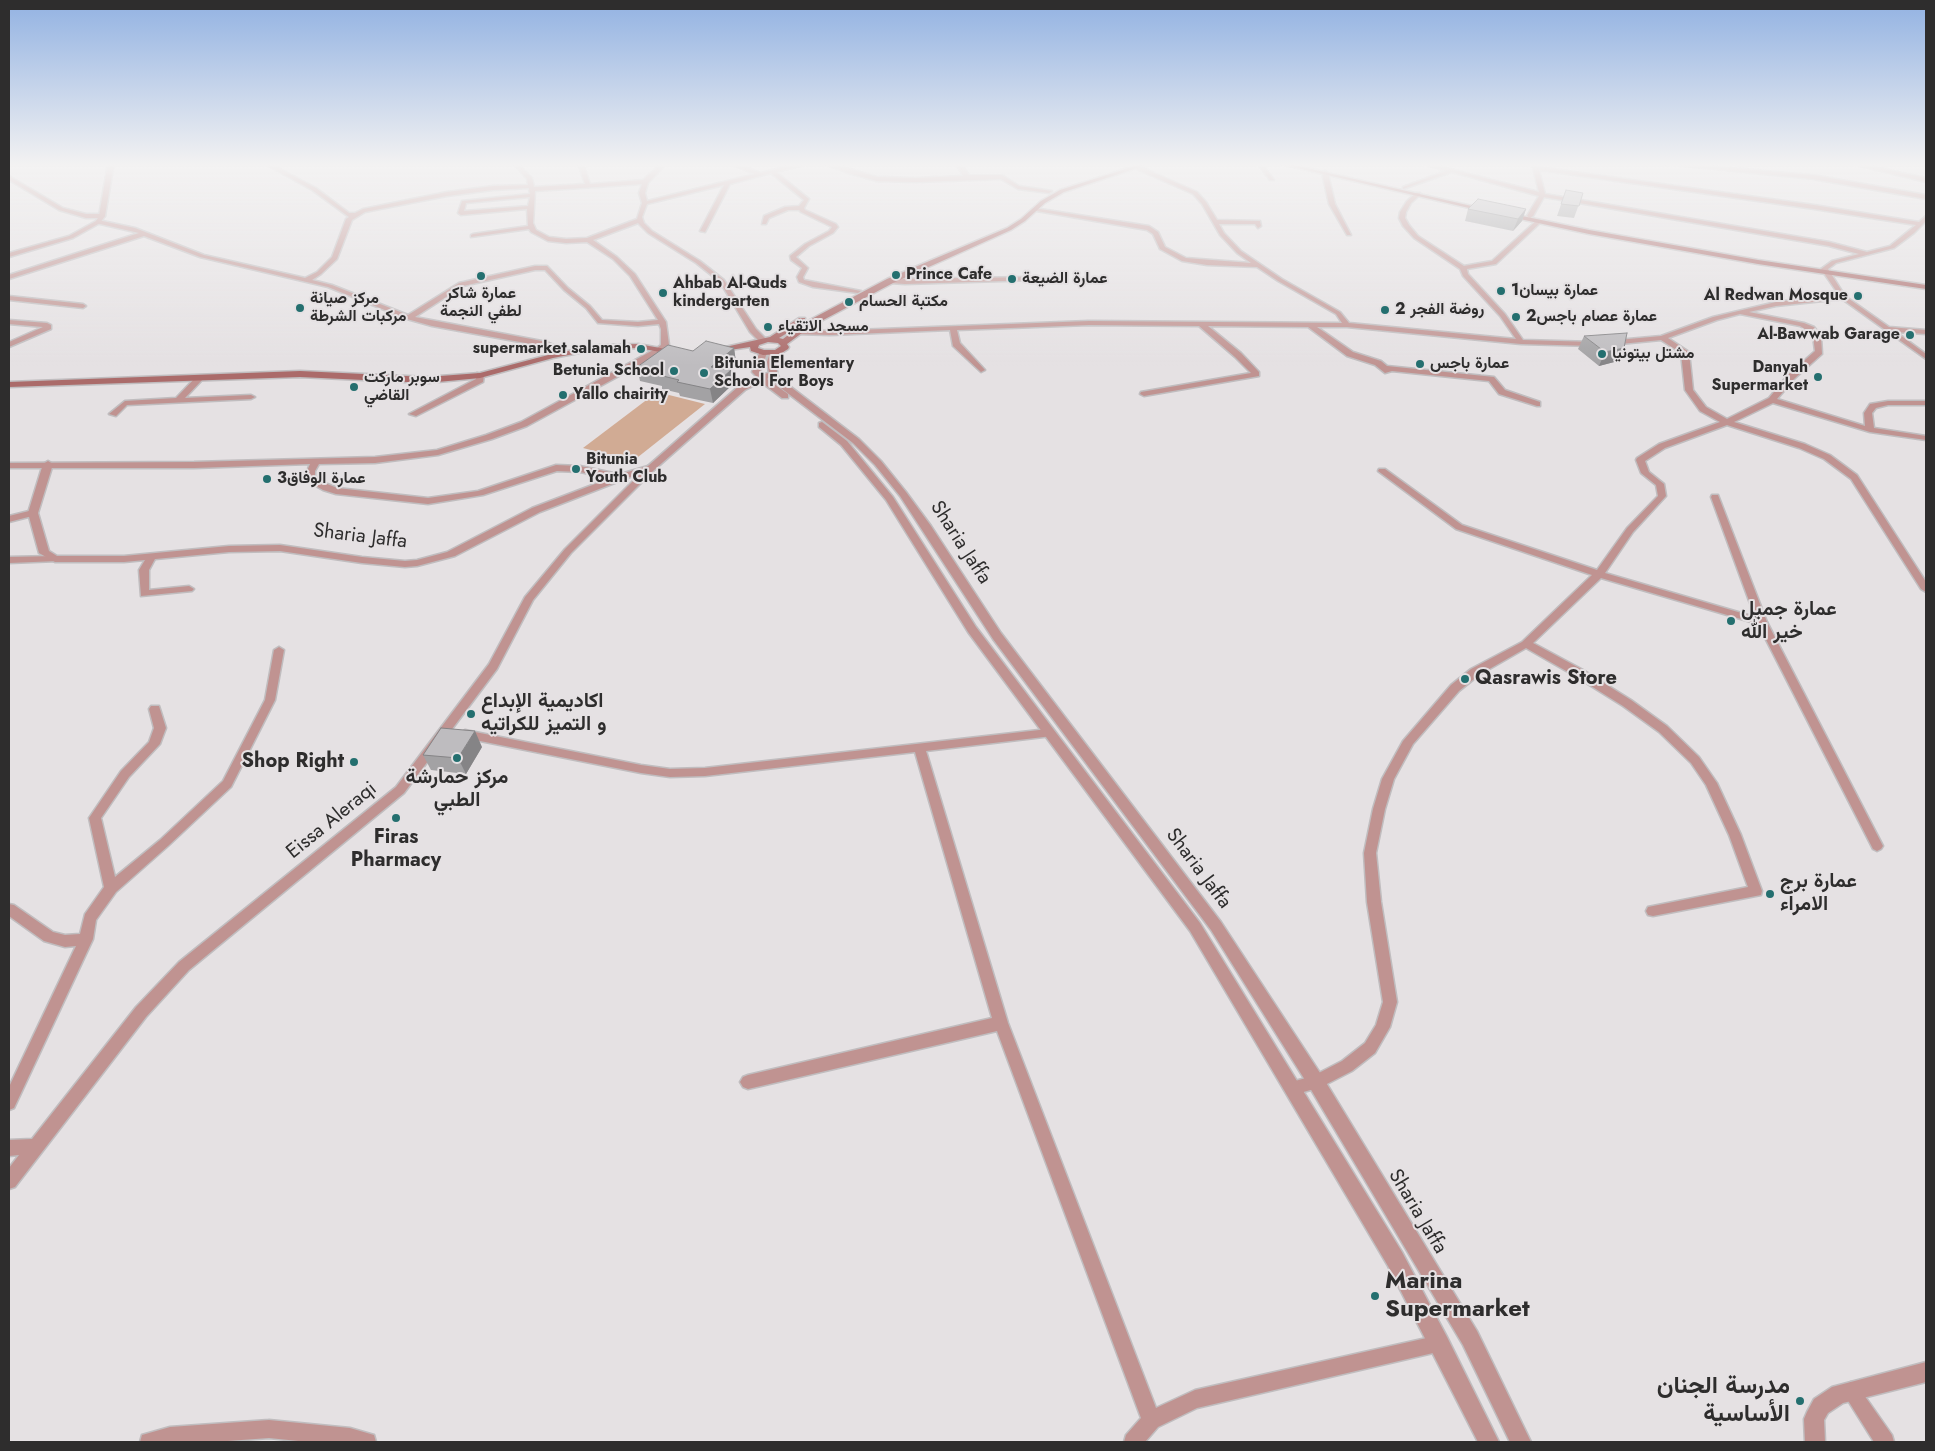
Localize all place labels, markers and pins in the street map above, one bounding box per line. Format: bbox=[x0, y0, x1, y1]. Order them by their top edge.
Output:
place label: Prince Cafe bbox=[906, 265, 992, 285]
marker: Prince Cafe bbox=[890, 269, 902, 281]
place label: عمارة الضيعة bbox=[1022, 269, 1107, 289]
marker: عمارة شاكر لطفي النجمة bbox=[475, 270, 487, 282]
marker: عمارة الضيعة bbox=[1006, 273, 1018, 285]
place label: Ahbab Al-Quds kindergarten bbox=[673, 274, 787, 312]
place label: عمارة بيسان1 bbox=[1511, 281, 1598, 301]
place label: عمارة شاكر لطفي النجمة bbox=[440, 284, 522, 322]
marker: عمارة بيسان1 bbox=[1495, 285, 1507, 297]
place label: Al Redwan Mosque bbox=[1704, 286, 1848, 306]
marker: Ahbab Al-Quds kindergarten bbox=[657, 287, 669, 299]
place label: مركز صيانة مركبات الشرطة bbox=[310, 289, 407, 327]
marker: Al Redwan Mosque bbox=[1852, 290, 1864, 302]
place label: مكتبة الحسام bbox=[859, 292, 948, 312]
marker: مكتبة الحسام bbox=[843, 296, 855, 308]
place label: روضة الفجر 2 bbox=[1395, 300, 1484, 320]
marker: مركز صيانة مركبات الشرطة bbox=[294, 302, 306, 314]
marker: روضة الفجر 2 bbox=[1379, 304, 1391, 316]
place label: عمارة عصام باجس2 bbox=[1526, 307, 1657, 327]
marker: عمارة عصام باجس2 bbox=[1510, 311, 1522, 323]
place label: مسجد الاتقياء bbox=[778, 317, 869, 337]
marker: مسجد الاتقياء bbox=[762, 321, 774, 333]
place label: Al-Bawwab Garage bbox=[1757, 325, 1900, 345]
marker: Al-Bawwab Garage bbox=[1904, 329, 1916, 341]
place label: supermarket salamah bbox=[473, 339, 631, 359]
marker: supermarket salamah bbox=[635, 343, 647, 355]
place label: مشتل بيتونيا bbox=[1612, 344, 1695, 364]
marker: مشتل بيتونيا bbox=[1596, 348, 1608, 360]
place label: Bitunia Elementary School For Boys bbox=[714, 354, 854, 392]
place label: عمارة باجس bbox=[1430, 354, 1509, 374]
marker: عمارة باجس bbox=[1414, 358, 1426, 370]
place label: Danyah Supermarket bbox=[1712, 358, 1808, 396]
place label: Betunia School bbox=[553, 361, 664, 381]
marker: Betunia School bbox=[668, 365, 680, 377]
marker: Bitunia Elementary School For Boys bbox=[698, 367, 710, 379]
place label: سوبر ماركت القاضي bbox=[364, 368, 440, 406]
marker: Danyah Supermarket bbox=[1812, 371, 1824, 383]
marker: سوبر ماركت القاضي bbox=[348, 381, 360, 393]
place label: Yallo chairity bbox=[573, 385, 668, 405]
marker: Yallo chairity bbox=[557, 389, 569, 401]
place label: Bitunia Youth Club bbox=[586, 450, 667, 488]
marker: Bitunia Youth Club bbox=[570, 463, 582, 475]
place label: عمارة الوفاق3 bbox=[277, 469, 366, 489]
marker: عمارة الوفاق3 bbox=[261, 473, 273, 485]
place label: عمارة جميل خير الله bbox=[1741, 598, 1837, 645]
marker: عمارة جميل خير الله bbox=[1725, 615, 1737, 627]
place label: Qasrawis Store bbox=[1475, 667, 1617, 691]
marker: Qasrawis Store bbox=[1459, 673, 1471, 685]
place label: اكاديمية الإبداع و التميز للكراتيه bbox=[481, 690, 607, 737]
marker: اكاديمية الإبداع و التميز للكراتيه bbox=[465, 708, 477, 720]
place label: Shop Right bbox=[242, 750, 344, 774]
marker: مركز حمارشة الطبي bbox=[451, 752, 463, 764]
marker: Shop Right bbox=[348, 756, 360, 768]
place label: مركز حمارشة الطبي bbox=[406, 766, 508, 813]
marker: Firas Pharmacy bbox=[390, 812, 402, 824]
place label: Firas Pharmacy bbox=[351, 826, 441, 873]
place label: عمارة برج الامراء bbox=[1780, 870, 1857, 917]
marker: عمارة برج الامراء bbox=[1764, 888, 1776, 900]
place label: Marina Supermarket bbox=[1385, 1268, 1530, 1324]
marker: Marina Supermarket bbox=[1369, 1290, 1381, 1302]
place label: مدرسة الجنان الأساسية bbox=[1657, 1373, 1790, 1429]
marker: مدرسة الجنان الأساسية bbox=[1794, 1395, 1806, 1407]

